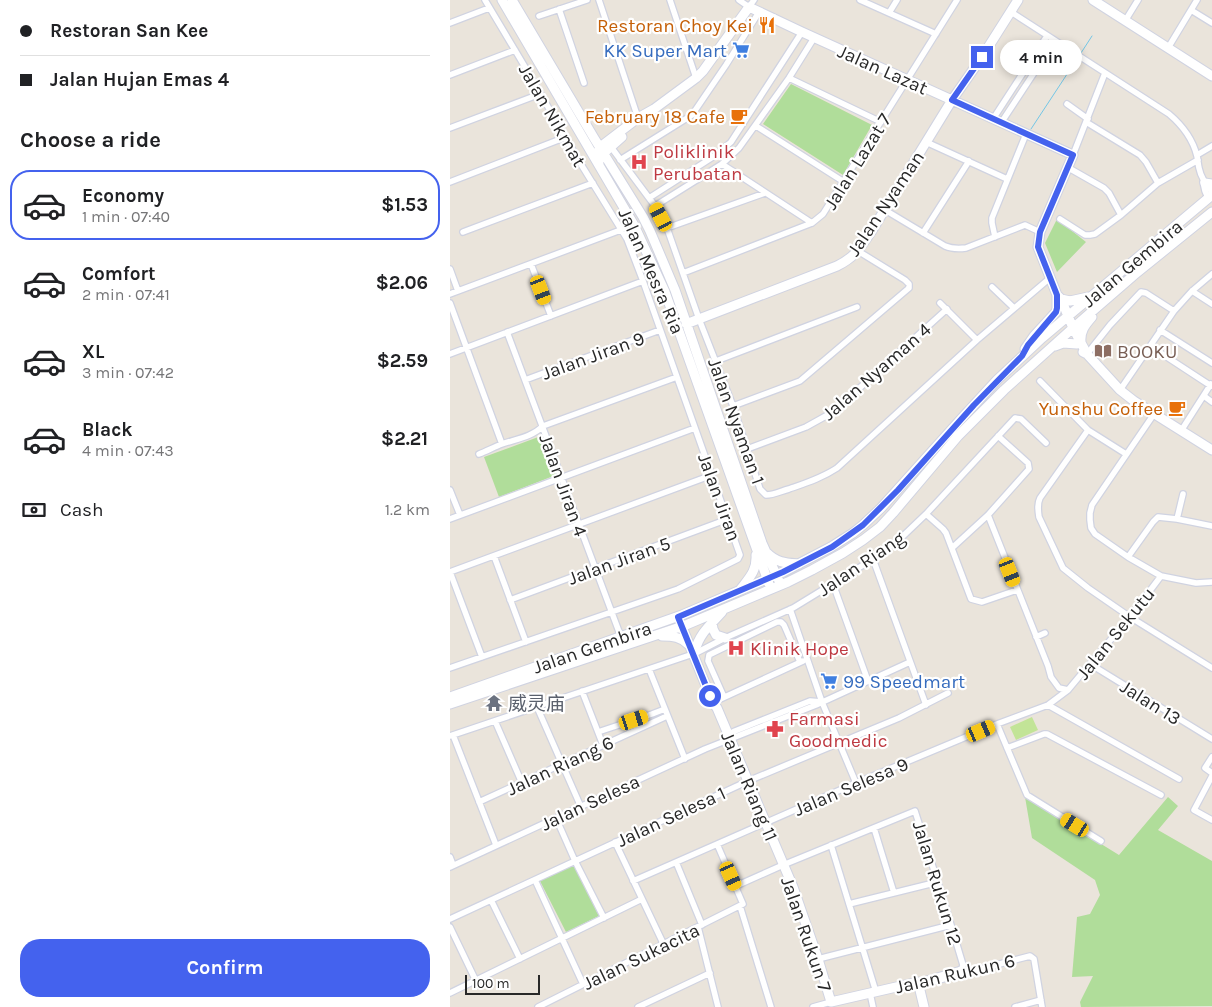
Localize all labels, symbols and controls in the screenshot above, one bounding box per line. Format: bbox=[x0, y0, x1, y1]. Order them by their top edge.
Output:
place label: Restoran Choy Kei bbox=[597, 15, 753, 37]
restaurant icon: Restoran Choy Kei bbox=[757, 15, 777, 35]
text: Restoran San Kee bbox=[50, 20, 208, 42]
place label: KK Super Mart bbox=[604, 40, 727, 62]
supermarket icon: KK Super Mart bbox=[731, 40, 751, 60]
street label: Jalan Lazat bbox=[834, 40, 931, 99]
callout: 4 min bbox=[1000, 40, 1082, 74]
route end bbox=[971, 46, 993, 68]
text: 4 min bbox=[1019, 48, 1063, 67]
street label: Jalan Nikmat bbox=[514, 60, 590, 171]
text: Jalan Hujan Emas 4 bbox=[50, 69, 229, 91]
place label: February 18 Cafe bbox=[585, 106, 725, 128]
cafe icon: February 18 Cafe bbox=[729, 106, 749, 126]
street label: Jalan Lazat 7 bbox=[820, 109, 896, 214]
text: Choose a ride bbox=[20, 127, 161, 153]
place label: Poliklinik Perubatan bbox=[653, 141, 742, 185]
street label: Jalan Nyaman bbox=[843, 147, 929, 260]
hospital icon: Poliklinik Perubatan bbox=[629, 152, 649, 172]
icon: car bbox=[22, 183, 67, 228]
text: Economy bbox=[82, 185, 164, 207]
text: $1.53 bbox=[381, 194, 428, 216]
car bbox=[647, 200, 674, 234]
street label: Jalan Mesra Ria bbox=[614, 205, 689, 338]
text: 1 min · 07:40 bbox=[82, 207, 170, 226]
street label: Jalan Gembira bbox=[1078, 216, 1187, 312]
icon: car bbox=[22, 261, 67, 306]
text: Comfort bbox=[82, 263, 156, 285]
text: $2.06 bbox=[376, 272, 428, 294]
car bbox=[528, 273, 553, 307]
text: 2 min · 07:41 bbox=[82, 285, 170, 304]
street label: Jalan Nyaman 4 bbox=[818, 318, 936, 425]
street label: Jalan Jiran 9 bbox=[539, 327, 648, 385]
icon: car bbox=[22, 339, 67, 384]
text: XL bbox=[82, 341, 104, 363]
library icon: BOOKU bbox=[1093, 341, 1113, 361]
place label: BOOKU bbox=[1117, 341, 1177, 363]
text: $2.59 bbox=[377, 350, 428, 372]
street label: Jalan Nyaman 1 bbox=[703, 355, 769, 487]
text: 3 min · 07:42 bbox=[82, 363, 174, 382]
place label: Yunshu Coffee bbox=[1039, 398, 1163, 420]
cafe icon: Yunshu Coffee bbox=[1167, 398, 1187, 418]
icon: car bbox=[22, 417, 67, 462]
text: Black bbox=[82, 419, 133, 441]
text: $2.21 bbox=[381, 428, 428, 450]
street label: Jalan Jiran 4 bbox=[534, 431, 592, 540]
text: 4 min · 07:43 bbox=[82, 441, 174, 460]
street label: Jalan Jiran bbox=[693, 450, 745, 544]
icon: cash bbox=[20, 496, 48, 524]
text: Cash bbox=[60, 499, 104, 521]
text: 1.2 km bbox=[385, 500, 430, 519]
street label: Jalan Riang bbox=[814, 527, 909, 601]
street label: Jalan Jiran 5 bbox=[565, 532, 673, 590]
car bbox=[997, 555, 1022, 589]
street label: Jalan Sekutu bbox=[1072, 583, 1160, 684]
street label: Jalan Gembira bbox=[530, 617, 654, 679]
hospital icon: Klinik Hope bbox=[726, 638, 746, 658]
place label: Klinik Hope bbox=[750, 638, 849, 660]
supermarket icon: 99 Speedmart bbox=[819, 671, 839, 691]
place label: 99 Speedmart bbox=[843, 671, 965, 693]
street label: Jalan 13 bbox=[1116, 676, 1185, 730]
route start bbox=[699, 685, 721, 707]
temple icon: 威灵庙 bbox=[484, 693, 504, 713]
place label: 威灵庙 bbox=[508, 693, 565, 715]
car bbox=[617, 708, 650, 732]
place label: Farmasi Goodmedic bbox=[789, 708, 888, 752]
car bbox=[964, 718, 997, 744]
pharmacy icon: Farmasi Goodmedic bbox=[765, 719, 785, 739]
street label: Jalan Riang 11 bbox=[716, 728, 782, 845]
street label: Jalan Riang 6 bbox=[504, 732, 617, 800]
street label: Jalan Selesa 9 bbox=[791, 753, 912, 821]
street label: Jalan Selesa bbox=[537, 770, 643, 835]
street label: Jalan Selesa 1 bbox=[614, 782, 729, 852]
car bbox=[1058, 811, 1091, 839]
street label: Jalan Rukun 12 bbox=[908, 819, 966, 948]
car bbox=[718, 859, 743, 893]
street label: Jalan Rukun 7 bbox=[776, 874, 836, 995]
street label: Jalan Sukacita bbox=[579, 919, 703, 995]
button: Confirm bbox=[20, 939, 430, 997]
street label: Jalan Rukun 6 bbox=[893, 950, 1017, 998]
scale bar bbox=[465, 972, 540, 995]
text: 100 m bbox=[472, 975, 510, 992]

